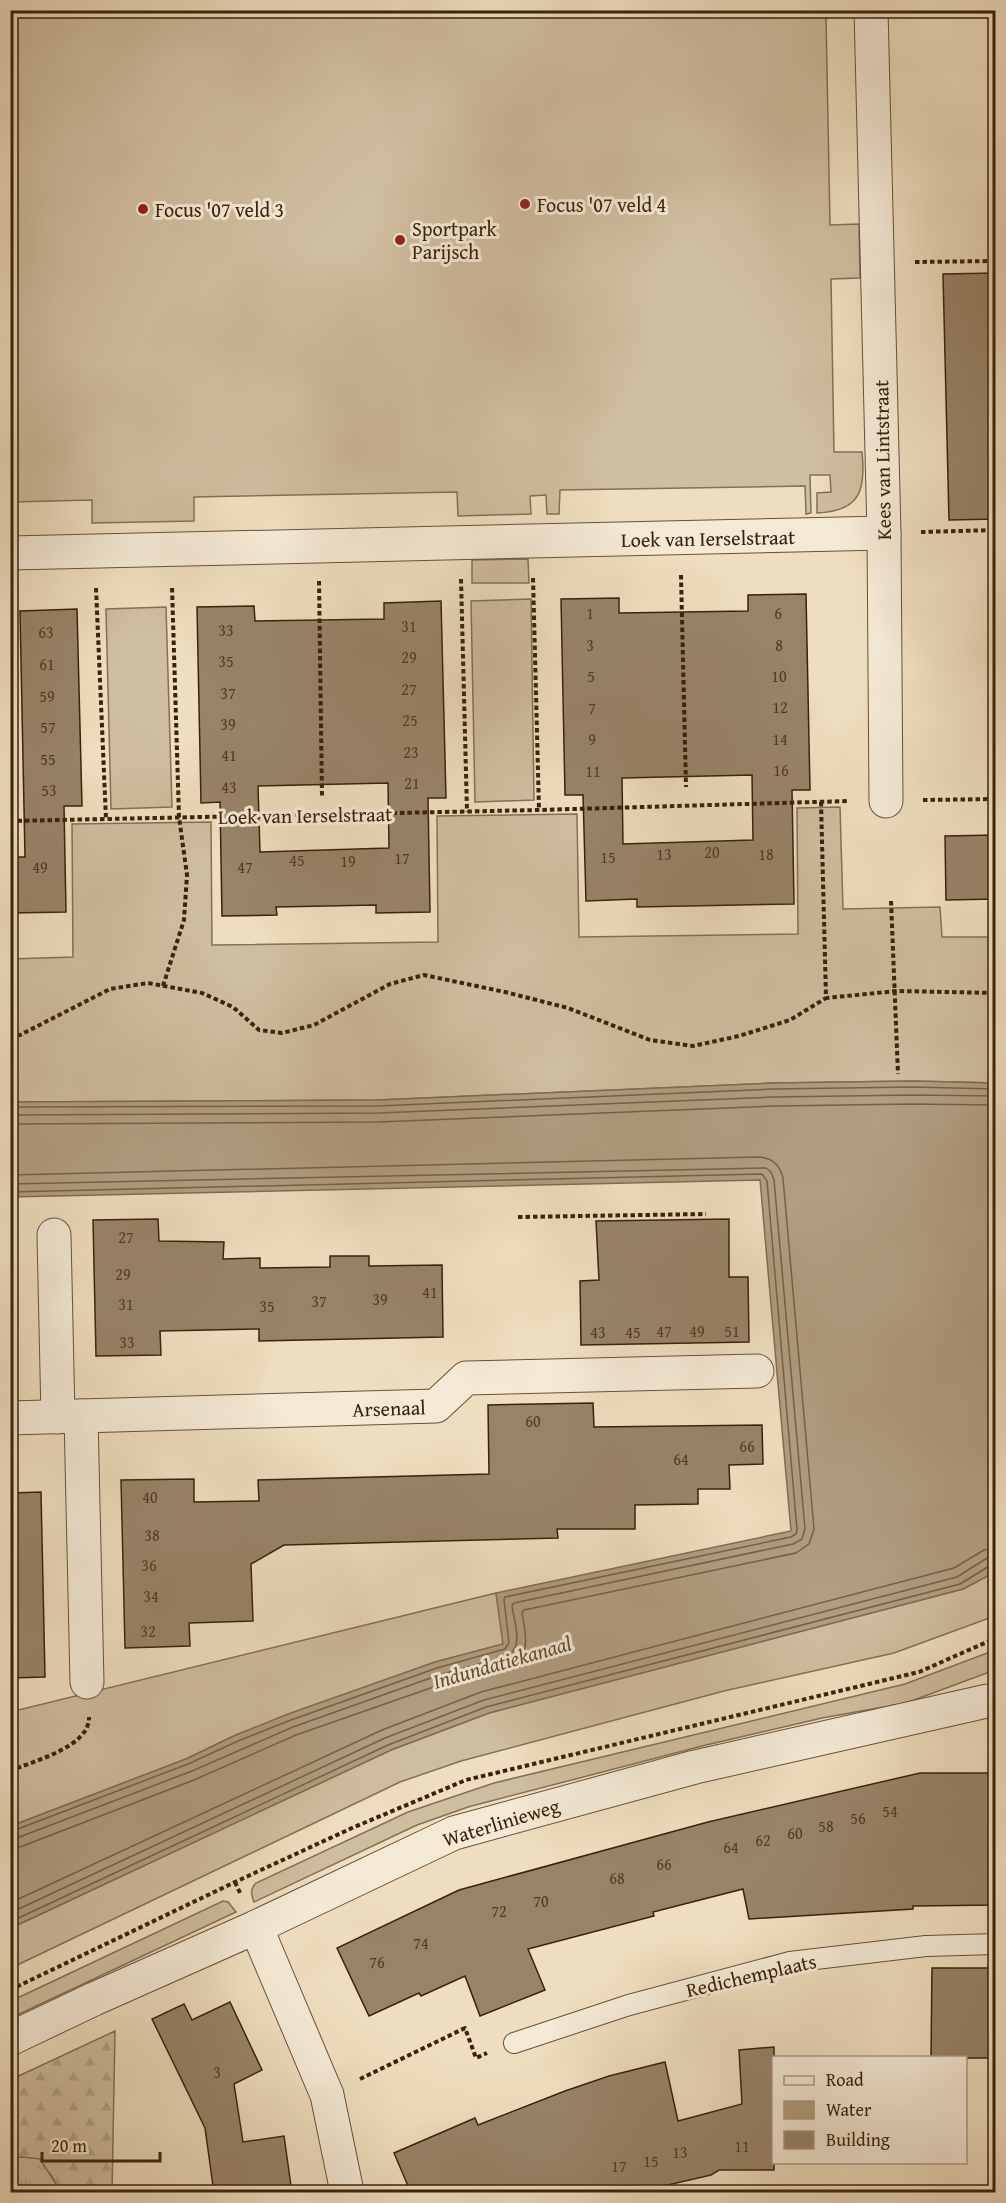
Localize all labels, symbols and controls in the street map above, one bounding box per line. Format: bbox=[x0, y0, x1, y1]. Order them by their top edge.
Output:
place label: Focus '07 veld 4 bbox=[537, 190, 666, 219]
place label: Focus '07 veld 3 bbox=[155, 195, 284, 224]
marker: Focus '07 veld 4 bbox=[518, 197, 532, 211]
marker: Focus '07 veld 3 bbox=[136, 202, 150, 216]
place label: Sportpark Parijsch bbox=[412, 214, 498, 266]
marker: Sportpark Parijsch bbox=[393, 233, 407, 247]
street label: Kees van Lintstraat bbox=[866, 380, 898, 540]
street label: Loek van Ierselstraat bbox=[621, 522, 795, 554]
house number: 1 bbox=[586, 601, 594, 625]
house number: 6 bbox=[774, 601, 782, 625]
house number: 31 bbox=[401, 614, 417, 638]
house number: 33 bbox=[218, 618, 234, 642]
house number: 63 bbox=[38, 620, 54, 644]
house number: 3 bbox=[586, 633, 594, 657]
house number: 8 bbox=[775, 633, 783, 657]
house number: 29 bbox=[401, 645, 417, 669]
house number: 35 bbox=[218, 649, 234, 673]
house number: 61 bbox=[39, 652, 55, 676]
house number: 5 bbox=[587, 664, 595, 688]
house number: 10 bbox=[771, 664, 787, 688]
house number: 27 bbox=[401, 677, 417, 701]
house number: 37 bbox=[220, 681, 236, 705]
house number: 59 bbox=[39, 684, 55, 708]
house number: 12 bbox=[772, 695, 788, 719]
house number: 7 bbox=[588, 696, 596, 720]
house number: 25 bbox=[402, 708, 418, 732]
house number: 39 bbox=[220, 712, 236, 736]
house number: 57 bbox=[40, 715, 56, 739]
house number: 9 bbox=[588, 727, 596, 751]
house number: 14 bbox=[772, 727, 788, 751]
house number: 23 bbox=[403, 740, 419, 764]
house number: 41 bbox=[221, 743, 237, 767]
house number: 55 bbox=[40, 747, 56, 771]
house number: 16 bbox=[773, 758, 789, 782]
house number: 11 bbox=[585, 759, 601, 783]
house number: 21 bbox=[404, 771, 420, 795]
house number: 43 bbox=[221, 775, 237, 799]
house number: 53 bbox=[41, 778, 57, 802]
street label: Loek van Ierselstraat bbox=[218, 799, 392, 831]
house number: 20 bbox=[704, 840, 720, 864]
house number: 13 bbox=[656, 842, 672, 866]
house number: 18 bbox=[758, 842, 774, 866]
house number: 15 bbox=[600, 845, 616, 869]
house number: 17 bbox=[394, 846, 410, 870]
house number: 45 bbox=[289, 848, 305, 872]
house number: 19 bbox=[340, 849, 356, 873]
house number: 49 bbox=[32, 855, 48, 879]
house number: 47 bbox=[237, 855, 253, 879]
house number: 27 bbox=[118, 1225, 134, 1249]
house number: 29 bbox=[115, 1262, 131, 1286]
house number: 41 bbox=[422, 1280, 438, 1304]
house number: 39 bbox=[372, 1287, 388, 1311]
house number: 37 bbox=[311, 1289, 327, 1313]
house number: 31 bbox=[118, 1292, 134, 1316]
house number: 35 bbox=[259, 1294, 275, 1318]
house number: 47 bbox=[656, 1319, 672, 1343]
house number: 49 bbox=[689, 1319, 705, 1343]
house number: 51 bbox=[724, 1319, 740, 1343]
house number: 43 bbox=[590, 1320, 606, 1344]
house number: 45 bbox=[625, 1320, 641, 1344]
house number: 33 bbox=[119, 1330, 135, 1354]
street label: Arsenaal bbox=[352, 1392, 427, 1424]
house number: 60 bbox=[525, 1409, 541, 1433]
house number: 66 bbox=[739, 1434, 755, 1458]
house number: 64 bbox=[673, 1447, 689, 1471]
house number: 40 bbox=[142, 1485, 158, 1509]
house number: 38 bbox=[144, 1523, 160, 1547]
house number: 36 bbox=[141, 1553, 157, 1577]
house number: 34 bbox=[143, 1584, 159, 1608]
house number: 32 bbox=[140, 1619, 156, 1643]
water label: Indundatiekanaal bbox=[429, 1627, 575, 1697]
street label: Waterlinieweg bbox=[439, 1790, 563, 1854]
house number: 54 bbox=[882, 1799, 898, 1823]
house number: 56 bbox=[850, 1806, 866, 1830]
house number: 58 bbox=[818, 1814, 834, 1838]
house number: 60 bbox=[787, 1821, 803, 1845]
house number: 62 bbox=[755, 1828, 771, 1852]
house number: 64 bbox=[723, 1835, 739, 1859]
house number: 66 bbox=[656, 1852, 672, 1876]
house number: 68 bbox=[609, 1866, 625, 1890]
house number: 70 bbox=[533, 1889, 549, 1913]
house number: 72 bbox=[491, 1899, 507, 1923]
house number: 74 bbox=[413, 1931, 429, 1955]
street label: Redichemplaats bbox=[683, 1946, 819, 2004]
house number: 76 bbox=[369, 1950, 385, 1974]
legend bbox=[772, 2056, 967, 2164]
house number: 3 bbox=[213, 2060, 221, 2084]
text: Road bbox=[826, 2066, 864, 2093]
text: Water bbox=[826, 2096, 872, 2123]
scale bar bbox=[42, 2125, 160, 2163]
text: Building bbox=[826, 2126, 890, 2153]
text: 20 m bbox=[51, 2132, 87, 2159]
house number: 11 bbox=[734, 2134, 750, 2158]
house number: 13 bbox=[672, 2140, 688, 2164]
house number: 15 bbox=[643, 2149, 659, 2173]
house number: 17 bbox=[611, 2154, 627, 2178]

